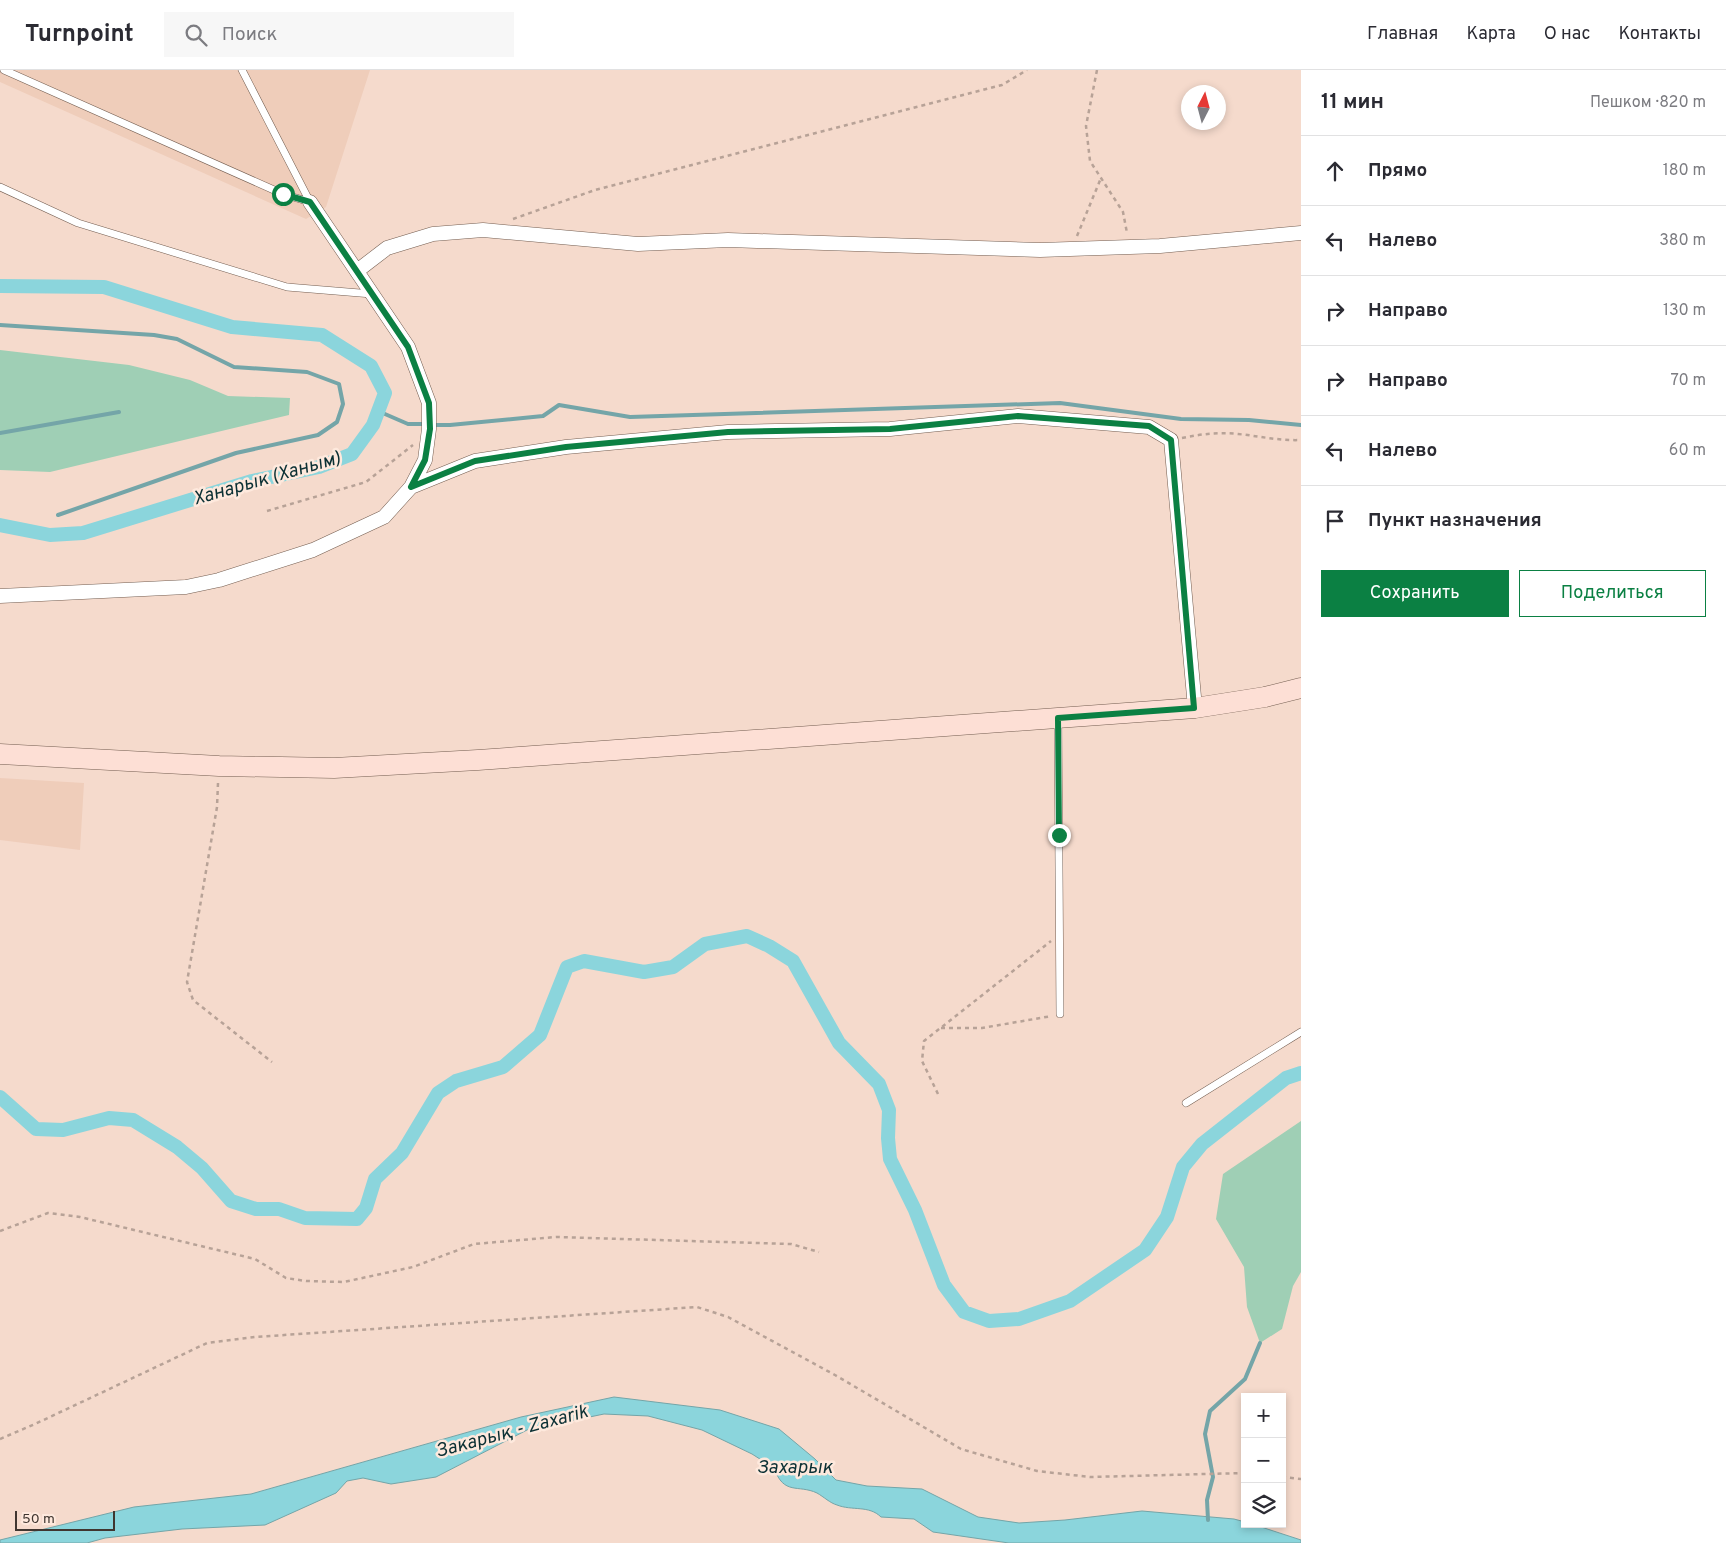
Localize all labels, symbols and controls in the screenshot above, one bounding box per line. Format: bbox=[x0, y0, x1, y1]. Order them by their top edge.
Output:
search box bbox=[164, 12, 514, 57]
text: Turnpoint bbox=[25, 20, 134, 50]
icon: search bbox=[182, 21, 210, 49]
text: Поиск bbox=[222, 23, 277, 47]
text: Главная bbox=[1367, 23, 1438, 46]
text: Карта bbox=[1466, 23, 1516, 46]
text: О нас bbox=[1544, 23, 1590, 46]
text: Контакты bbox=[1618, 23, 1701, 46]
north arrow bbox=[1181, 85, 1226, 130]
text: 11 мин bbox=[1321, 89, 1384, 116]
text: Пешком · 820 m bbox=[1590, 93, 1706, 113]
icon: ahead bbox=[1321, 157, 1349, 185]
text: Прямо bbox=[1368, 159, 1427, 183]
text: 180 m bbox=[1663, 161, 1706, 181]
route start bbox=[272, 183, 295, 206]
icon: left bbox=[1321, 227, 1349, 255]
text: Налево bbox=[1368, 229, 1437, 253]
text: 380 m bbox=[1659, 231, 1706, 251]
icon: right bbox=[1321, 297, 1349, 325]
text: Направо bbox=[1368, 299, 1448, 323]
text: 130 m bbox=[1663, 301, 1706, 321]
icon: right bbox=[1321, 367, 1349, 395]
text: Направо bbox=[1368, 369, 1448, 393]
text: 70 m bbox=[1671, 371, 1706, 391]
icon: left bbox=[1321, 437, 1349, 465]
text: Налево bbox=[1368, 439, 1437, 463]
text: 60 m bbox=[1669, 441, 1706, 461]
water label: Ханарык (Ханым) bbox=[191, 446, 344, 511]
icon: arrive bbox=[1321, 507, 1349, 535]
text: Пункт назначения bbox=[1368, 509, 1542, 533]
button: Сохранить bbox=[1321, 570, 1509, 617]
button: Поделиться bbox=[1519, 570, 1706, 617]
route end bbox=[1048, 824, 1071, 847]
map controls bbox=[1241, 1393, 1286, 1528]
button: + bbox=[1241, 1393, 1286, 1438]
water label: Закарық - Zaxarik bbox=[434, 1400, 591, 1464]
button: − bbox=[1241, 1438, 1286, 1483]
water label: Захарык bbox=[757, 1456, 834, 1480]
button: layers bbox=[1241, 1483, 1286, 1528]
scale bar bbox=[15, 1508, 115, 1531]
text: 50 m bbox=[22, 1511, 55, 1528]

